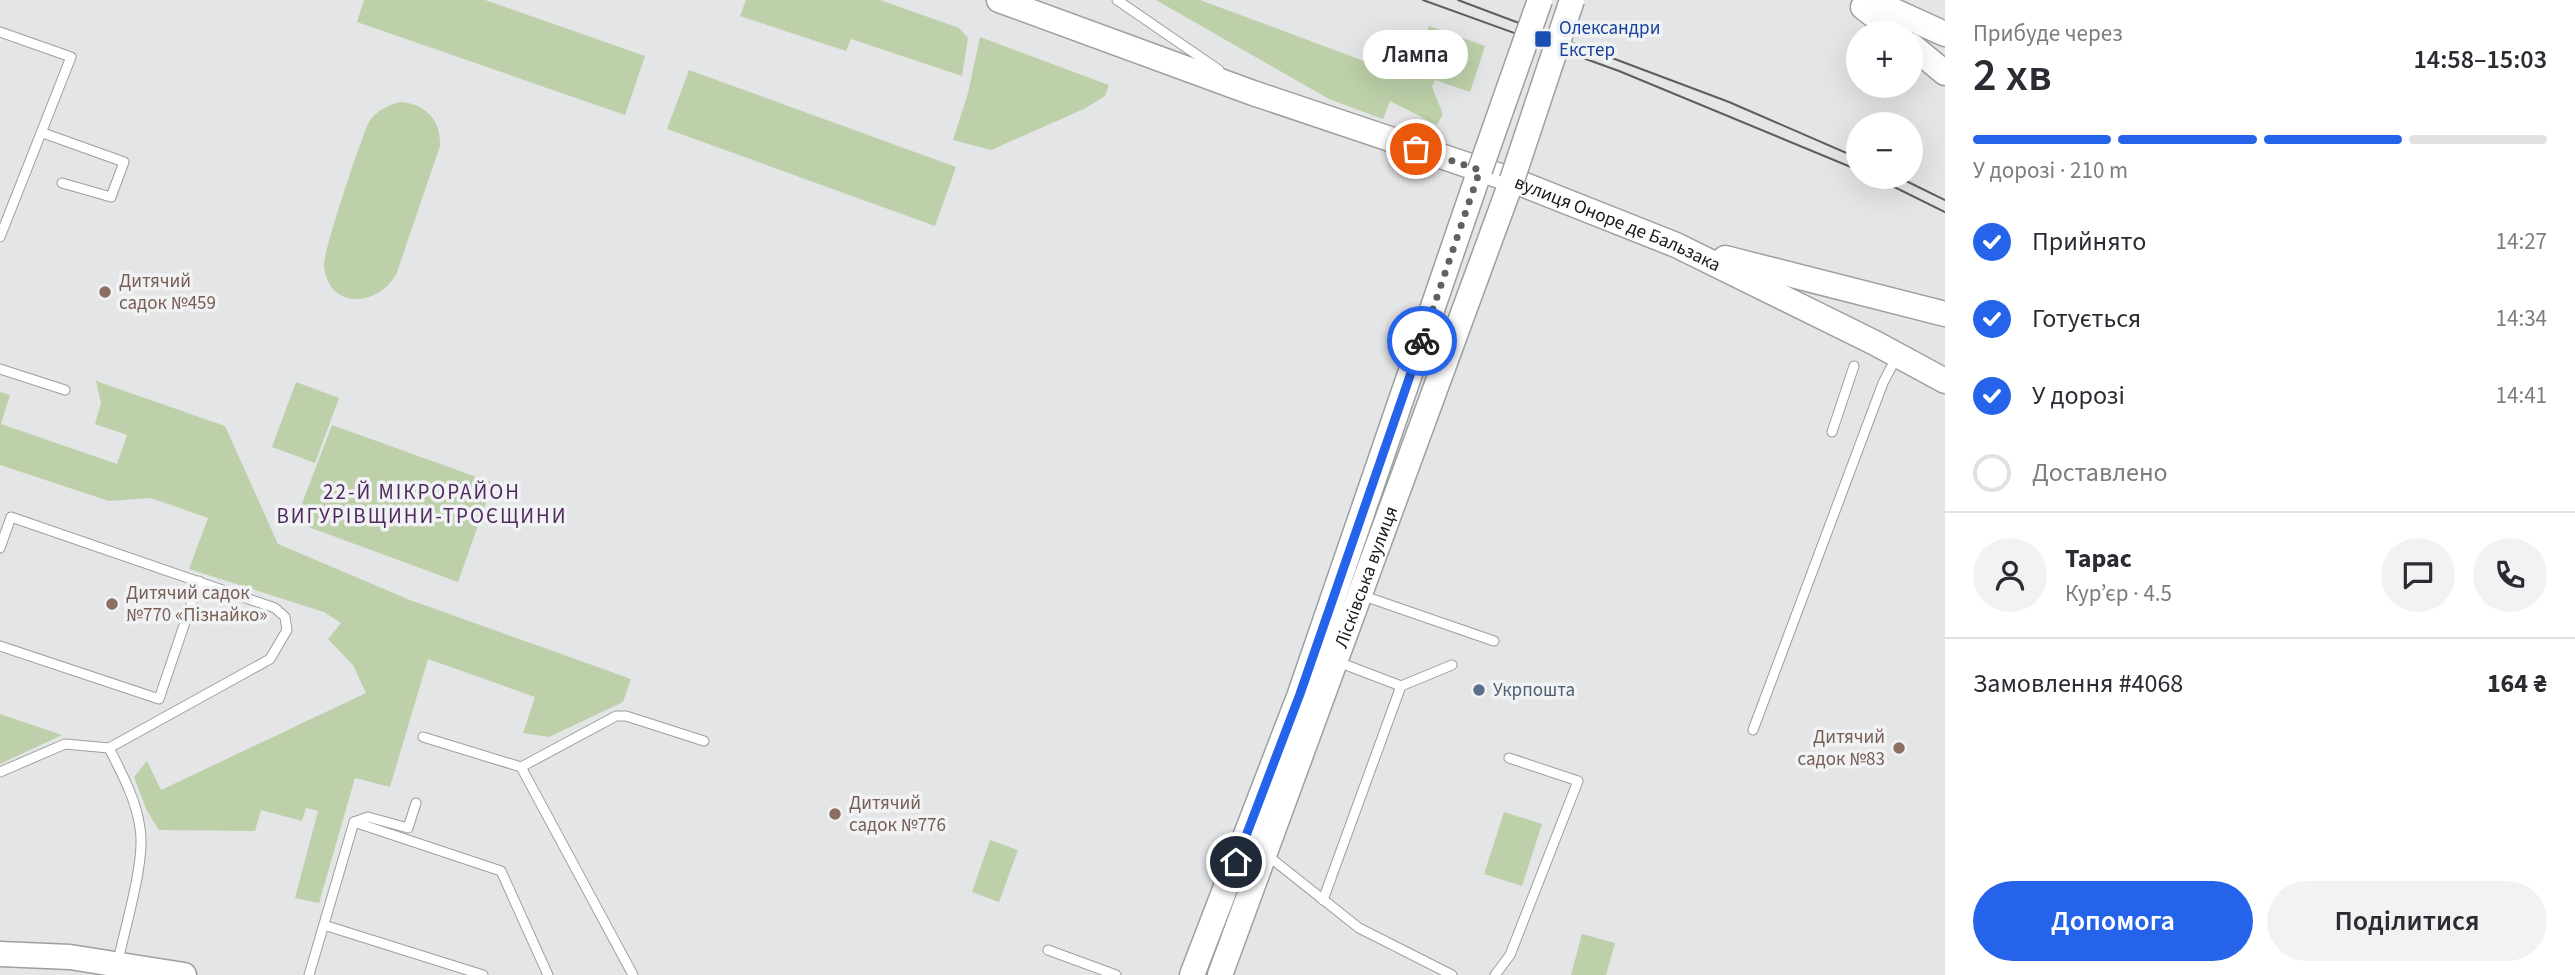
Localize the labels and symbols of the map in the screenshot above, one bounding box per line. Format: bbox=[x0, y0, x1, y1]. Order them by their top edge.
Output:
place label: Олександри Екстер bbox=[1559, 15, 1660, 64]
marker: Олександри Екстер bbox=[1533, 29, 1553, 49]
callout: Лампа bbox=[1364, 30, 1468, 79]
pin bbox=[1386, 119, 1446, 179]
street label: вулиця Оноре де Бальзака bbox=[1511, 169, 1725, 278]
place label: Дитячий садок №459 bbox=[119, 268, 216, 317]
marker: Дитячий садок №459 bbox=[97, 284, 113, 300]
courier bbox=[1387, 306, 1457, 376]
district label: 22-Й МІКРОРАЙОН ВИГУРІВЩИНИ-ТРОЄЩИНИ bbox=[276, 477, 568, 531]
street label: Лісківська вулиця bbox=[1328, 502, 1405, 652]
place label: Дитячий садок №770 «Пізнайко» bbox=[126, 580, 267, 629]
marker: Дитячий садок №770 «Пізнайко» bbox=[104, 596, 120, 612]
place label: Укрпошта bbox=[1493, 677, 1575, 704]
marker: Укрпошта bbox=[1471, 682, 1487, 698]
place label: Дитячий садок №83 bbox=[1797, 724, 1885, 773]
marker: Дитячий садок №83 bbox=[1891, 740, 1907, 756]
place label: Дитячий садок №776 bbox=[849, 790, 946, 839]
marker: Дитячий садок №776 bbox=[827, 806, 843, 822]
pin bbox=[1206, 832, 1266, 892]

